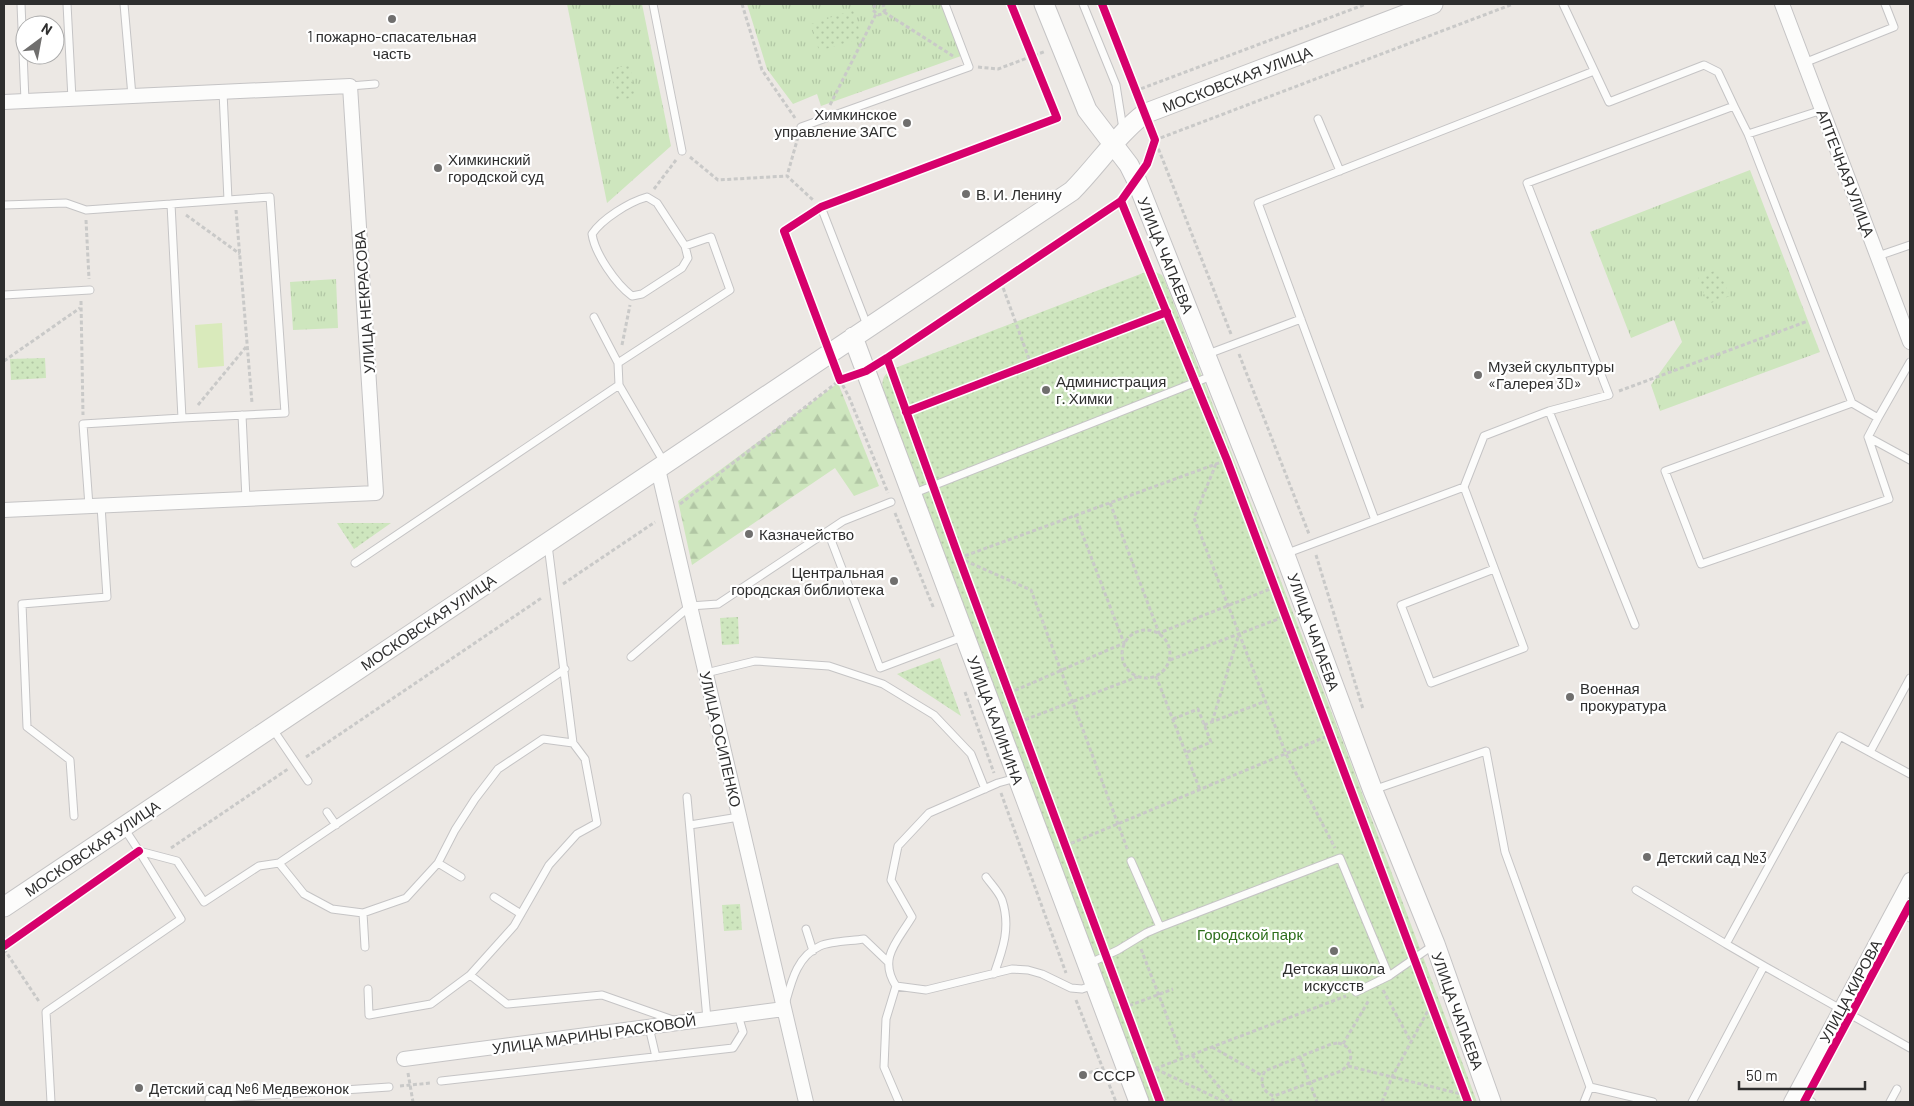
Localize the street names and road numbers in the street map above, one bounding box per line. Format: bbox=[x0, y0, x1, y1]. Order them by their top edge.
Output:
street label: МОСКОВСКАЯ УЛИЦА bbox=[1160, 42, 1314, 116]
street label: АПТЕЧНАЯ УЛИЦА bbox=[1813, 107, 1879, 239]
street label: УЛИЦА ЧАПАЕВА bbox=[1134, 194, 1198, 316]
street label: УЛИЦА НЕКРАСОВА bbox=[350, 230, 378, 374]
street label: МОСКОВСКАЯ УЛИЦА bbox=[357, 570, 499, 674]
street label: УЛИЦА ЧАПАЕВА bbox=[1284, 571, 1344, 693]
street label: УЛИЦА КАЛИНИНА bbox=[964, 653, 1028, 787]
street label: УЛИЦА ОСИПЕНКО bbox=[697, 669, 745, 809]
street label: МОСКОВСКАЯ УЛИЦА bbox=[21, 796, 163, 900]
street label: УЛИЦА КИРОВА bbox=[1815, 936, 1885, 1046]
street label: УЛИЦА ЧАПАЕВА bbox=[1428, 950, 1488, 1072]
street label: УЛИЦА МАРИНЫ РАСКОВОЙ bbox=[491, 1011, 697, 1057]

